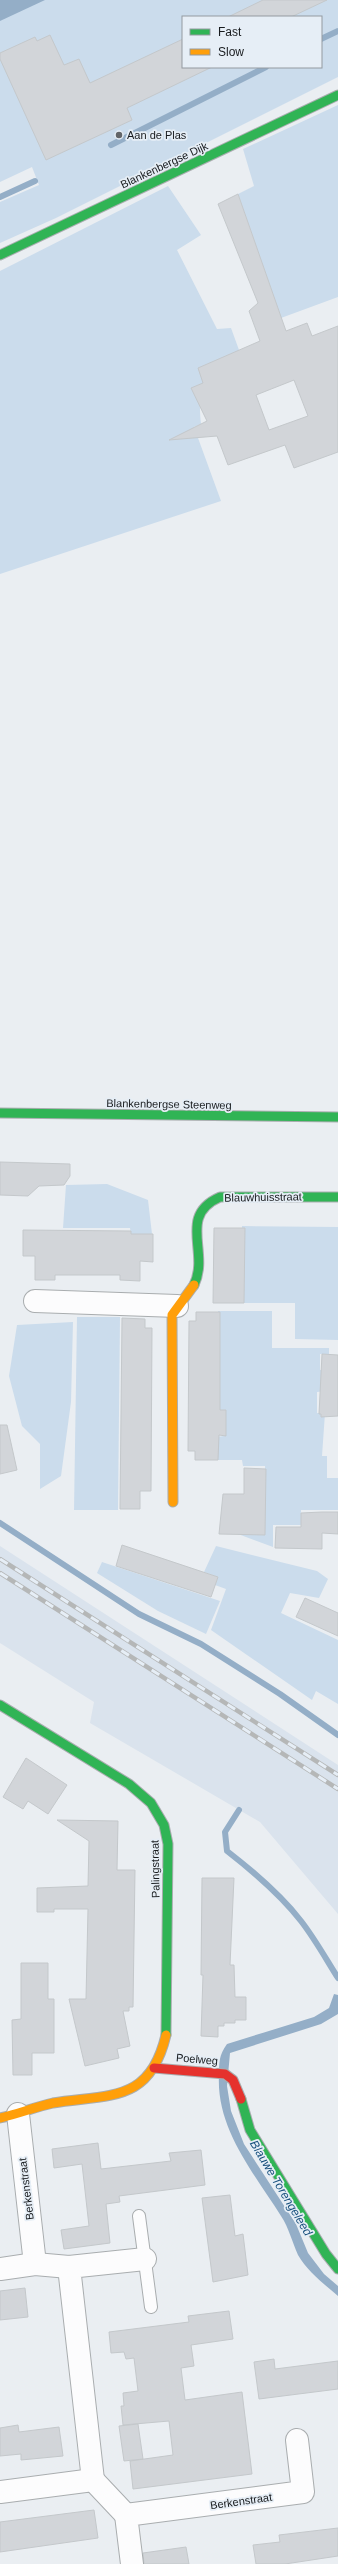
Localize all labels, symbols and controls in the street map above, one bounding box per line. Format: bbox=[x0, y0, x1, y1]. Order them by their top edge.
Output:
legend bbox=[182, 16, 322, 68]
text: Fast bbox=[218, 25, 242, 39]
text: Slow bbox=[218, 45, 244, 59]
place label: Aan de Plas bbox=[127, 129, 187, 141]
marker: Aan de Plas bbox=[114, 130, 124, 140]
street label: Blankenbergse Dijk bbox=[119, 139, 210, 190]
street label: Blankenbergse Steenweg bbox=[106, 1097, 232, 1111]
street label: Blauwhuisstraat bbox=[224, 1190, 302, 1204]
street label: Palingstraat bbox=[148, 1840, 162, 1898]
street label: Poelweg bbox=[175, 2051, 219, 2067]
water label: Blauwe Torengeleed bbox=[247, 2138, 315, 2239]
street label: Berkenstraat bbox=[16, 2157, 36, 2221]
street label: Berkenstraat bbox=[209, 2491, 273, 2511]

